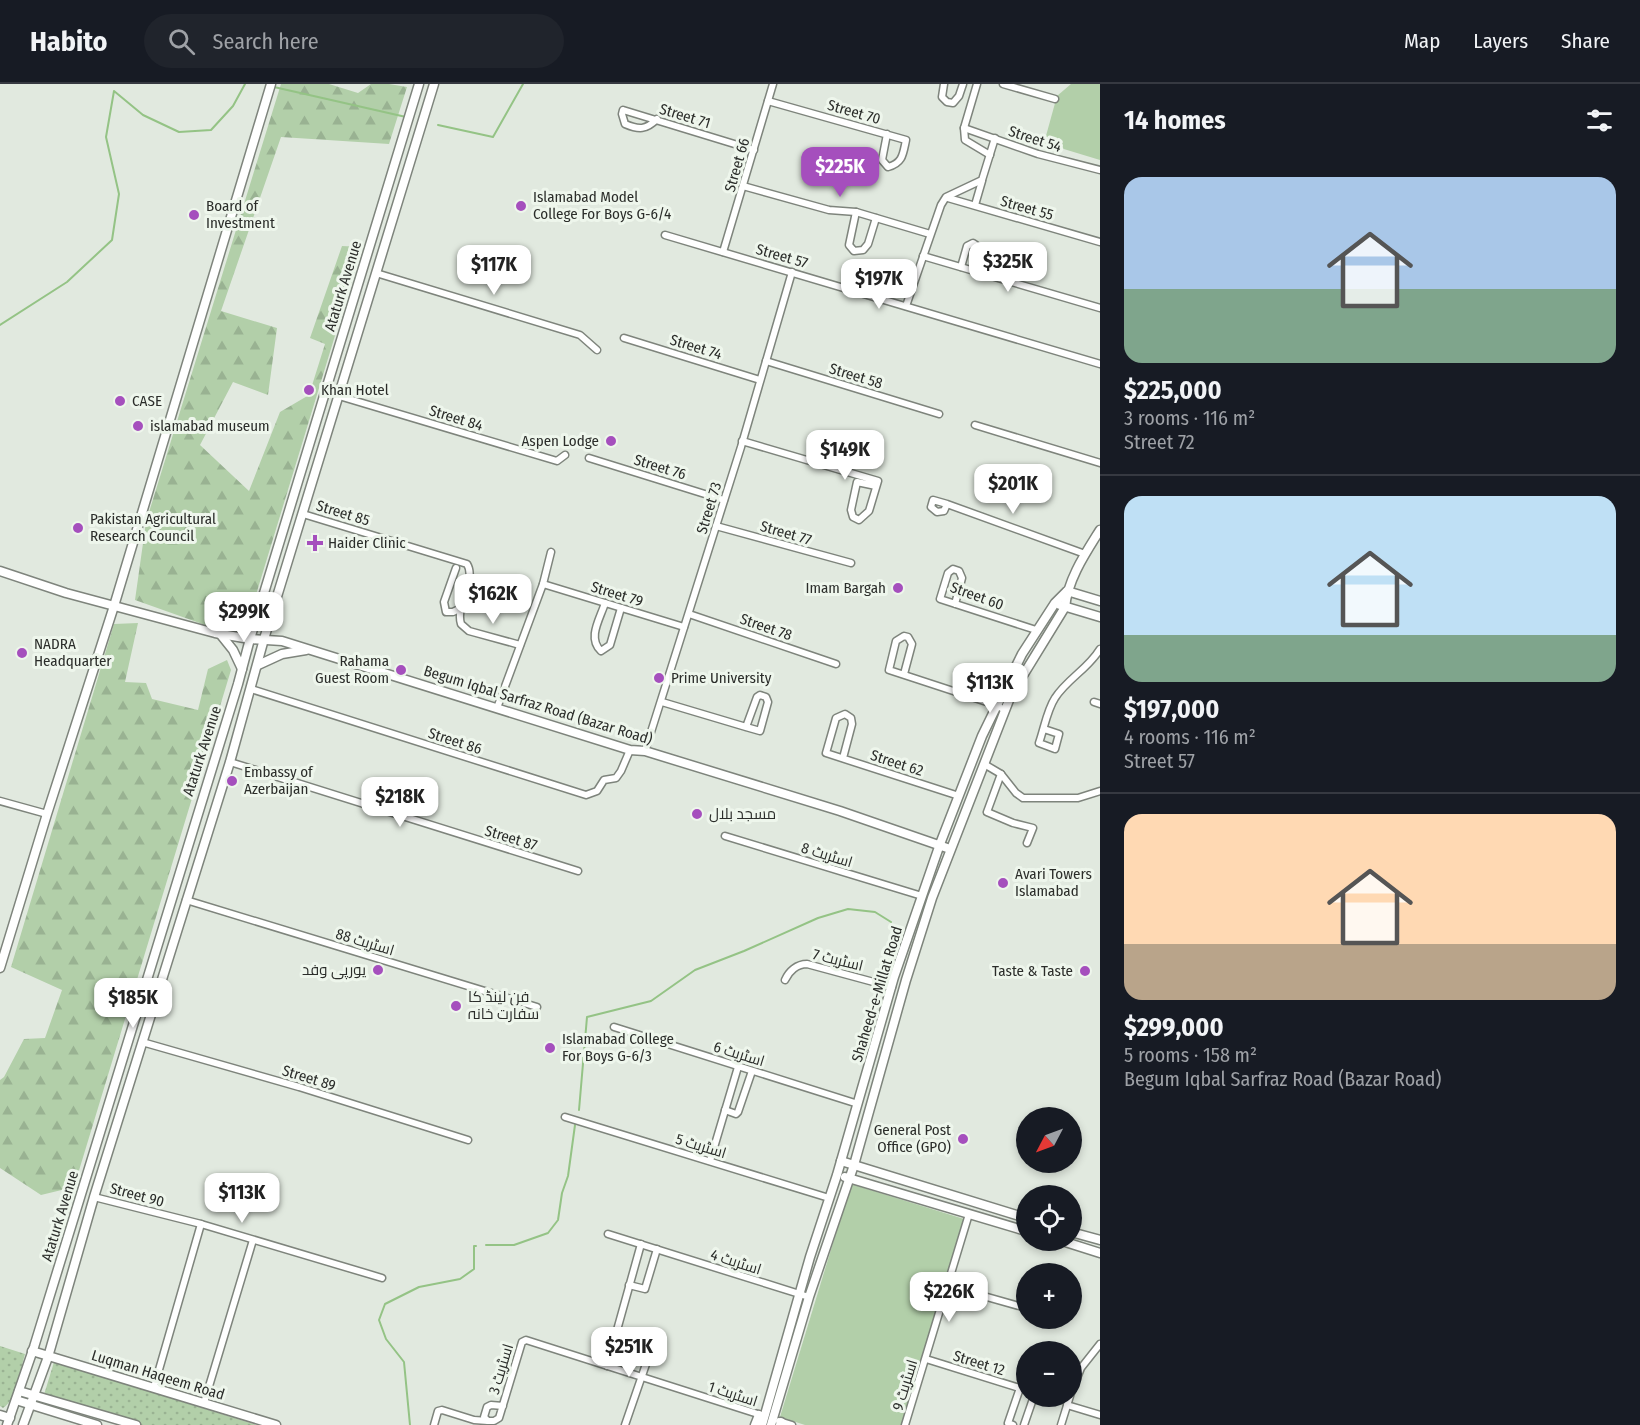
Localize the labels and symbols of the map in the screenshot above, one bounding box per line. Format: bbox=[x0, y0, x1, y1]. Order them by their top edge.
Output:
street label: Street 70 bbox=[825, 96, 883, 128]
street label: Street 71 bbox=[657, 100, 713, 132]
street label: Street 54 bbox=[1006, 122, 1064, 156]
street label: Street 66 bbox=[721, 136, 753, 194]
pin: $225K bbox=[798, 147, 882, 198]
place label: Islamabad Model College For Boys G-6/4 bbox=[533, 188, 671, 223]
street label: Street 55 bbox=[999, 192, 1056, 224]
place label: Board of Investment bbox=[206, 197, 275, 232]
marker: Islamabad Model College For Boys G-6/4 bbox=[514, 199, 528, 213]
marker: Board of Investment bbox=[187, 208, 201, 222]
street label: Ataturk Avenue bbox=[321, 239, 365, 333]
street label: Street 57 bbox=[754, 240, 810, 272]
pin: $325K bbox=[966, 242, 1050, 293]
pin: $117K bbox=[452, 245, 536, 296]
pin: $197K bbox=[837, 259, 921, 310]
street label: Street 74 bbox=[668, 331, 724, 363]
street label: Street 58 bbox=[827, 359, 885, 393]
place label: Khan Hotel bbox=[321, 381, 389, 399]
marker: Khan Hotel bbox=[302, 383, 316, 397]
place label: CASE bbox=[132, 392, 162, 410]
marker: CASE bbox=[113, 394, 127, 408]
street label: Street 84 bbox=[427, 401, 485, 435]
place label: islamabad museum bbox=[150, 417, 270, 435]
marker: islamabad museum bbox=[131, 419, 145, 433]
pin: $149K bbox=[803, 430, 887, 481]
place label: Aspen Lodge bbox=[521, 432, 599, 450]
marker: Aspen Lodge bbox=[604, 434, 618, 448]
street label: Street 76 bbox=[632, 451, 688, 483]
pin: $201K bbox=[971, 464, 1055, 515]
street label: Street 73 bbox=[693, 480, 725, 536]
street label: Street 85 bbox=[314, 496, 372, 530]
place label: Pakistan Agricultural Research Council bbox=[90, 510, 216, 545]
street label: Street 77 bbox=[758, 517, 814, 549]
marker: Pakistan Agricultural Research Council bbox=[71, 521, 85, 535]
marker: Haider Clinic bbox=[306, 534, 324, 552]
place label: Haider Clinic bbox=[328, 534, 406, 552]
pin: $162K bbox=[451, 574, 535, 625]
street label: Street 79 bbox=[589, 578, 645, 610]
street label: Street 60 bbox=[948, 578, 1006, 614]
place label: Imam Bargah bbox=[806, 579, 886, 597]
marker: Imam Bargah bbox=[891, 581, 905, 595]
pin: $299K bbox=[202, 592, 286, 643]
street label: Street 78 bbox=[738, 610, 794, 644]
place label: NADRA Headquarter bbox=[34, 635, 112, 670]
marker: NADRA Headquarter bbox=[15, 646, 29, 660]
place label: Rahama Guest Room bbox=[315, 652, 389, 687]
street label: Begum Iqbal Sarfraz Road (Bazar Road) bbox=[422, 662, 654, 748]
marker: Rahama Guest Room bbox=[394, 663, 408, 677]
pin: $113K bbox=[948, 663, 1032, 714]
place label: Prime University bbox=[671, 669, 772, 687]
marker: Prime University bbox=[652, 671, 666, 685]
street label: Ataturk Avenue bbox=[179, 704, 225, 798]
street label: Street 86 bbox=[426, 724, 484, 758]
street label: Street 62 bbox=[868, 746, 926, 780]
place label: Embassy of Azerbaijan bbox=[244, 763, 314, 798]
marker: Embassy of Azerbaijan bbox=[225, 774, 239, 788]
pin: $218K bbox=[358, 777, 442, 828]
place label: مسجد بلال bbox=[709, 805, 776, 823]
marker: مسجد بلال bbox=[690, 807, 704, 821]
street label: Street 87 bbox=[483, 822, 539, 854]
street label: اسٹریٹ 8 bbox=[799, 839, 855, 871]
place label: Avari Towers Islamabad bbox=[1015, 865, 1092, 900]
marker: Avari Towers Islamabad bbox=[996, 876, 1010, 890]
street label: Shaheed-e-Millat Road bbox=[848, 924, 906, 1064]
street label: اسٹریٹ 88 bbox=[334, 925, 396, 959]
street label: اسٹریٹ 7 bbox=[811, 945, 865, 975]
place label: یورپی وفد bbox=[302, 961, 366, 980]
place label: Taste & Taste bbox=[992, 962, 1073, 980]
marker: یورپی وفد bbox=[371, 963, 385, 977]
marker: Taste & Taste bbox=[1078, 964, 1092, 978]
pin: $185K bbox=[91, 978, 175, 1029]
place label: فن لینڈ کا سفارت خانہ bbox=[468, 988, 539, 1023]
marker: فن لینڈ کا سفارت خانہ bbox=[449, 999, 463, 1013]
place label: Islamabad College For Boys G-6/3 bbox=[562, 1030, 674, 1065]
street label: اسٹریٹ 6 bbox=[711, 1038, 767, 1070]
marker: Islamabad College For Boys G-6/3 bbox=[543, 1041, 557, 1055]
street label: Street 89 bbox=[280, 1061, 338, 1095]
north arrow bbox=[1016, 1107, 1082, 1173]
place label: General Post Office (GPO) bbox=[874, 1121, 951, 1156]
street label: اسٹریٹ 5 bbox=[673, 1130, 729, 1162]
marker: General Post Office (GPO) bbox=[956, 1132, 970, 1146]
street label: Ataturk Avenue bbox=[38, 1169, 82, 1263]
pin: $113K bbox=[200, 1173, 284, 1224]
street label: Street 90 bbox=[108, 1179, 166, 1211]
street label: اسٹریٹ 4 bbox=[708, 1245, 764, 1279]
pin: $226K bbox=[907, 1272, 991, 1323]
pin: $251K bbox=[587, 1327, 671, 1378]
street label: اسٹریٹ 3 bbox=[485, 1342, 517, 1396]
street label: Luqman Haqeem Road bbox=[89, 1346, 227, 1404]
street label: Street 12 bbox=[951, 1347, 1007, 1379]
street label: اسٹریٹ 9 bbox=[889, 1357, 921, 1413]
street label: اسٹریٹ 1 bbox=[706, 1378, 760, 1410]

